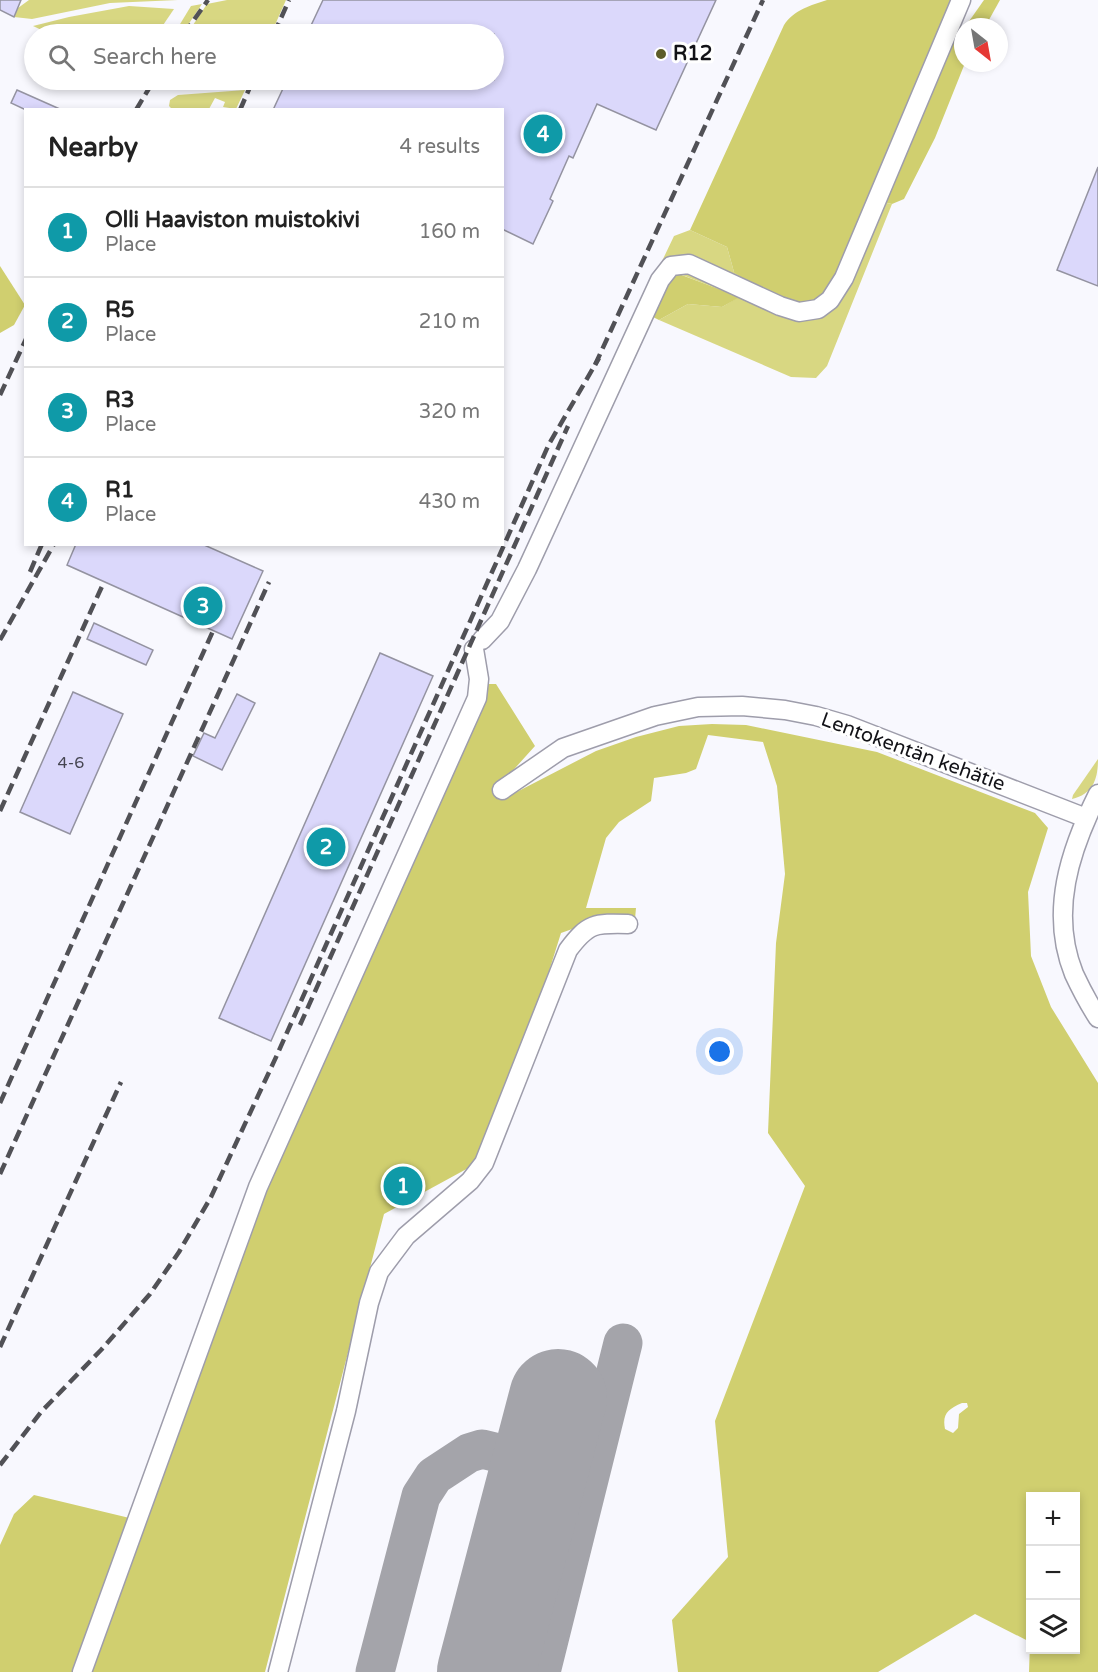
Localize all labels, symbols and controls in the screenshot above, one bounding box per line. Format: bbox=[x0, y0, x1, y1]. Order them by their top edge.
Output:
north arrow bbox=[954, 18, 1008, 72]
search box bbox=[24, 24, 504, 90]
icon: search bbox=[45, 41, 78, 74]
place label: R12 bbox=[673, 42, 712, 66]
text: Search here bbox=[93, 44, 217, 70]
marker: R12 bbox=[654, 47, 668, 61]
pin: 4 bbox=[524, 112, 562, 156]
text: Nearby bbox=[48, 132, 138, 163]
text: 4 results bbox=[400, 135, 480, 159]
text: Olli Haaviston muistokivi bbox=[105, 207, 360, 233]
text: 1 bbox=[61, 220, 74, 244]
text: 160 m bbox=[419, 220, 480, 244]
text: Place bbox=[105, 233, 156, 257]
text: R5 bbox=[105, 297, 134, 323]
text: 2 bbox=[61, 310, 74, 334]
text: 210 m bbox=[419, 310, 480, 334]
text: Place bbox=[105, 323, 156, 347]
text: R3 bbox=[105, 387, 134, 413]
text: 3 bbox=[61, 400, 74, 424]
text: 320 m bbox=[419, 400, 480, 424]
text: Place bbox=[105, 413, 156, 437]
text: R1 bbox=[105, 477, 134, 503]
text: 4 bbox=[61, 490, 74, 514]
text: 430 m bbox=[419, 490, 480, 514]
text: Place bbox=[105, 503, 156, 527]
pin: 3 bbox=[184, 584, 222, 628]
street label: Lentokentän kehätie bbox=[818, 708, 1008, 796]
house number: 4-6 bbox=[58, 753, 84, 773]
pin: 2 bbox=[306, 824, 346, 870]
your location bbox=[705, 1037, 734, 1066]
pin: 1 bbox=[384, 1164, 422, 1208]
map controls bbox=[1026, 1492, 1080, 1654]
button: + bbox=[1026, 1492, 1080, 1546]
button: − bbox=[1026, 1546, 1080, 1600]
button: layers bbox=[1026, 1600, 1080, 1654]

